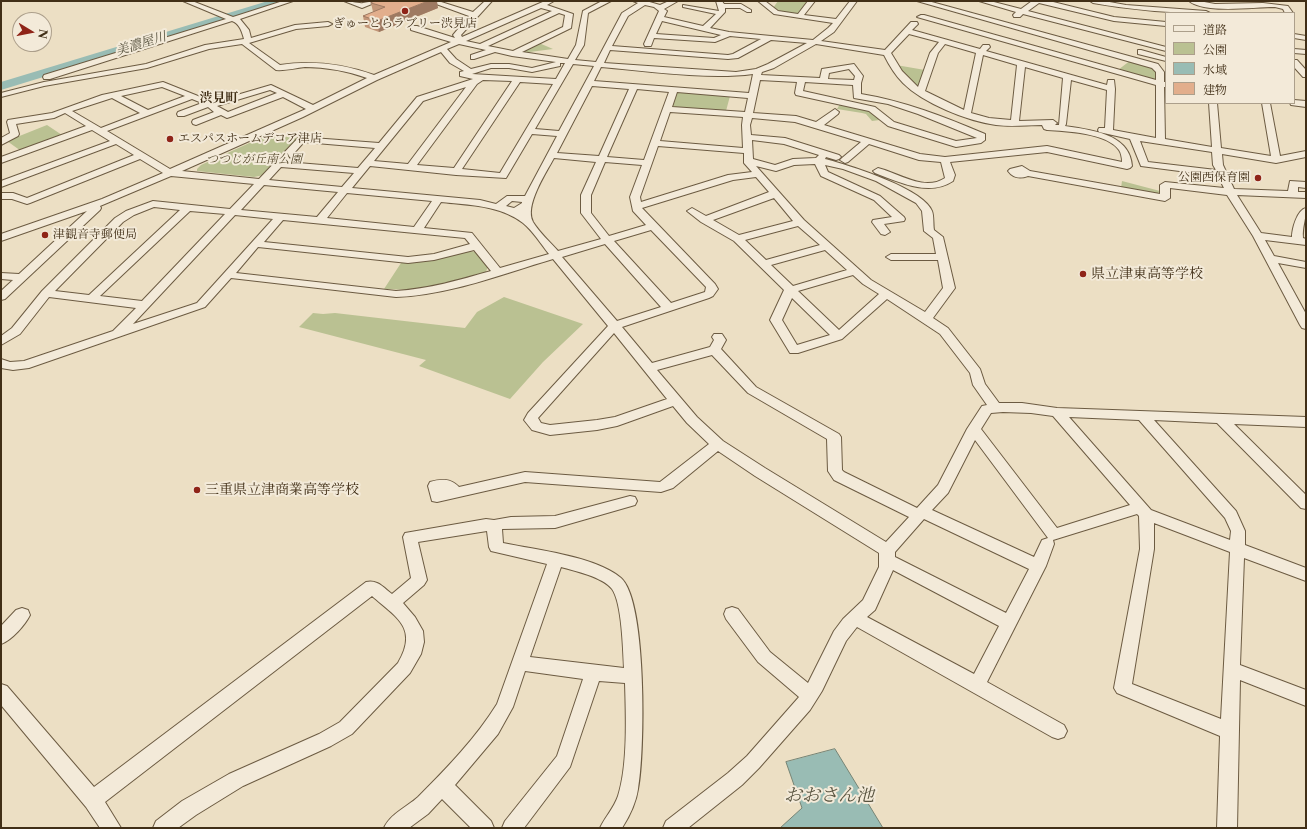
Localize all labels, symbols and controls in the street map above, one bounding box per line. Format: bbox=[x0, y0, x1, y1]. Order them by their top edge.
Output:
marker: ぎゅーとらラブリー渋見店 bbox=[400, 6, 410, 16]
north arrow bbox=[12, 12, 52, 52]
legend bbox=[1165, 12, 1295, 104]
place label: ぎゅーとらラブリー渋見店 bbox=[333, 17, 477, 31]
text: 道路 bbox=[1203, 22, 1227, 37]
text: N bbox=[35, 28, 51, 40]
water label: 美濃屋川 bbox=[114, 29, 168, 59]
text: 公園 bbox=[1203, 42, 1227, 57]
text: 水域 bbox=[1203, 62, 1227, 77]
text: 建物 bbox=[1203, 82, 1227, 97]
district label: 渋見町 bbox=[200, 90, 238, 106]
place label: エスパスホームデコア津店 bbox=[178, 132, 322, 146]
marker: エスパスホームデコア津店 bbox=[165, 134, 175, 144]
park label: つつじが丘南公園 bbox=[206, 153, 302, 167]
place label: 公園西保育園 bbox=[1178, 171, 1250, 185]
marker: 公園西保育園 bbox=[1253, 173, 1263, 183]
place label: 津観音寺郵便局 bbox=[53, 228, 137, 242]
marker: 津観音寺郵便局 bbox=[40, 230, 50, 240]
place label: 県立津東高等学校 bbox=[1091, 266, 1203, 282]
marker: 県立津東高等学校 bbox=[1078, 269, 1088, 279]
place label: 三重県立津商業高等学校 bbox=[205, 482, 359, 498]
marker: 三重県立津商業高等学校 bbox=[192, 485, 202, 495]
water label: おおさん池 bbox=[784, 785, 874, 807]

